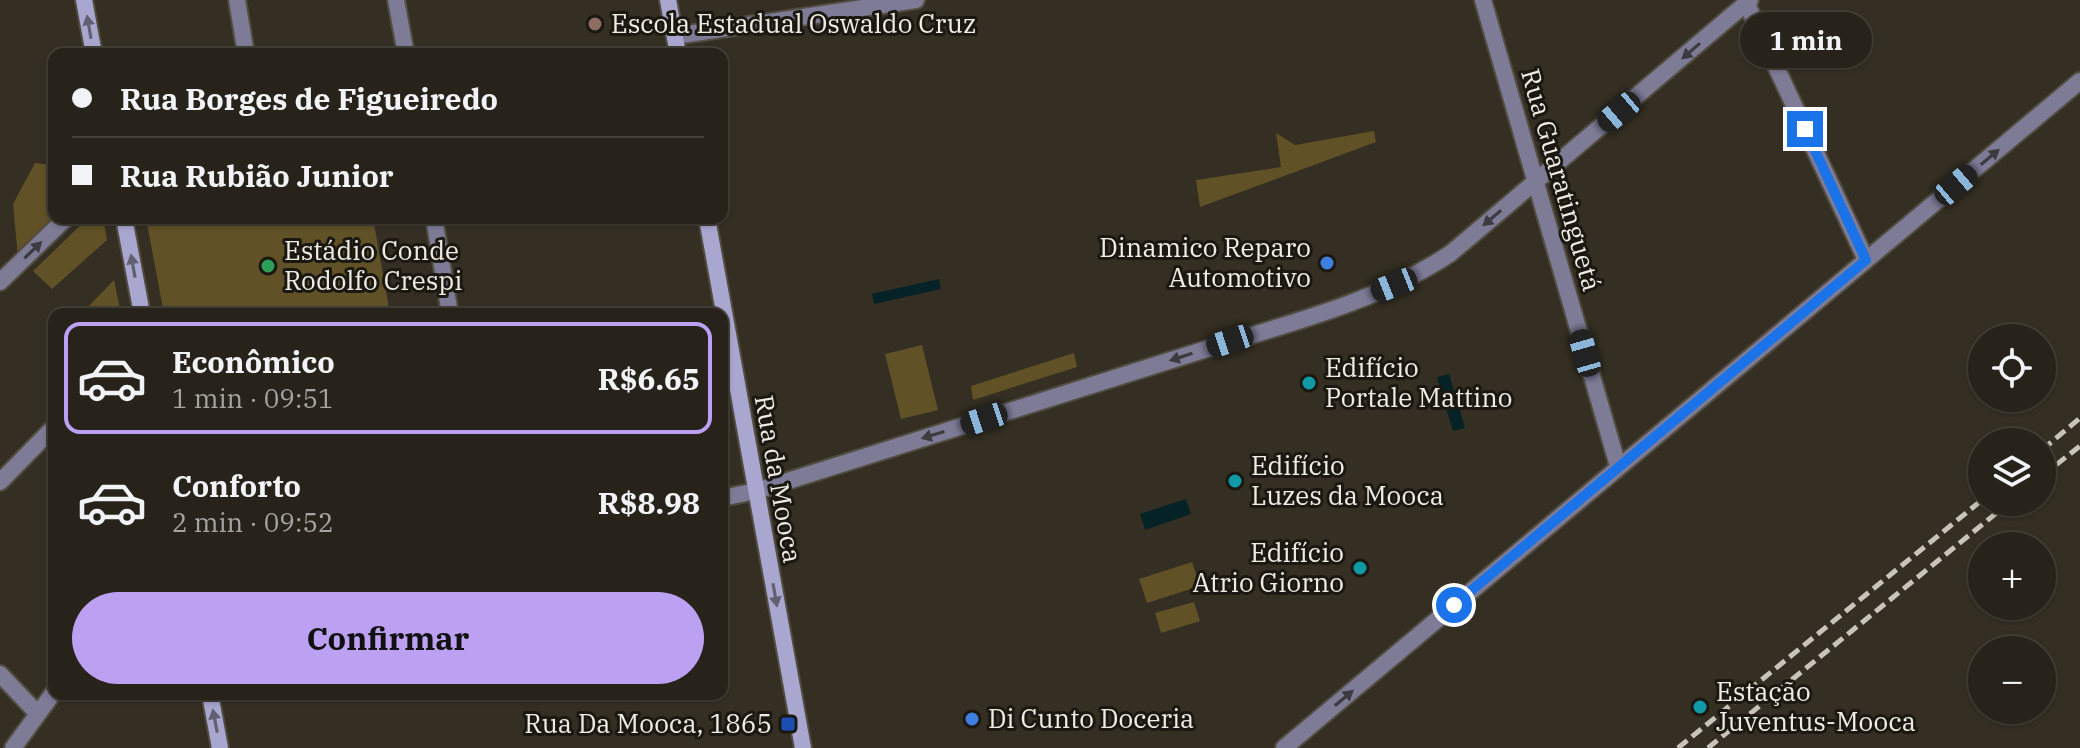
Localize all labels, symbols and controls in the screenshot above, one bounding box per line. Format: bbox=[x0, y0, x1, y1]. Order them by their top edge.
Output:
place label: Escola Estadual Oswaldo Cruz bbox=[611, 6, 976, 40]
callout: 1 min bbox=[1739, 13, 1871, 69]
one-way arrow bbox=[83, 14, 95, 39]
marker: Escola Estadual Oswaldo Cruz bbox=[586, 15, 604, 33]
text: 1 min bbox=[1770, 23, 1842, 57]
one-way arrow bbox=[1681, 42, 1701, 59]
street label: Rua Guaratinguetá bbox=[1514, 65, 1610, 295]
text: Rua Borges de Figueiredo bbox=[120, 79, 498, 118]
car bbox=[1593, 87, 1645, 137]
route end bbox=[1787, 111, 1823, 147]
one-way arrow bbox=[1980, 149, 2000, 166]
text: Rua Rubião Junior bbox=[120, 156, 394, 195]
car bbox=[1930, 160, 1982, 210]
one-way arrow bbox=[1483, 209, 1503, 226]
place label: Dinamico Reparo Automotivo bbox=[1099, 230, 1311, 294]
place label: Estádio Conde Rodolfo Crespi bbox=[284, 233, 462, 297]
one-way arrow bbox=[23, 241, 42, 260]
one-way arrow bbox=[127, 253, 139, 278]
marker: Dinamico Reparo Automotivo bbox=[1318, 254, 1336, 272]
marker: Estádio Conde Rodolfo Crespi bbox=[259, 257, 277, 275]
car bbox=[1367, 265, 1421, 305]
car bbox=[1203, 322, 1257, 360]
map controls bbox=[1968, 324, 2056, 724]
button: locate bbox=[1968, 324, 2056, 412]
car bbox=[1567, 327, 1603, 379]
icon: car bbox=[76, 342, 148, 414]
text: Econômico bbox=[172, 342, 335, 381]
place label: Edifício Portale Mattino bbox=[1325, 350, 1513, 414]
one-way arrow bbox=[1169, 351, 1193, 364]
text: R$6.65 bbox=[598, 359, 700, 398]
marker: Edifício Portale Mattino bbox=[1300, 374, 1318, 392]
text: 1 min · 09:51 bbox=[172, 381, 334, 415]
street label: Rua da Mooca bbox=[748, 392, 810, 565]
car bbox=[957, 400, 1011, 438]
button: layers bbox=[1968, 428, 2056, 516]
one-way arrow bbox=[921, 429, 945, 442]
place label: Edifício Luzes da Mooca bbox=[1251, 448, 1444, 512]
icon: car bbox=[76, 466, 148, 538]
text: Conforto bbox=[172, 466, 301, 505]
marker: Edifício Luzes da Mooca bbox=[1226, 472, 1244, 490]
text: R$8.98 bbox=[598, 483, 700, 522]
text: 2 min · 09:52 bbox=[172, 505, 334, 539]
button: + bbox=[1968, 532, 2056, 620]
place label: Edifício Atrio Giorno bbox=[1193, 535, 1344, 599]
marker: Edifício Atrio Giorno bbox=[1351, 559, 1369, 577]
one-way arrow bbox=[770, 583, 782, 608]
route start bbox=[1436, 587, 1472, 623]
button: Confirmar bbox=[72, 592, 704, 684]
button: − bbox=[1968, 636, 2056, 724]
place label: Estação Juventus-Mooca bbox=[1716, 674, 1916, 738]
one-way arrow bbox=[1334, 690, 1354, 707]
marker: Estação Juventus-Mooca bbox=[1691, 698, 1709, 716]
place label: Di Cunto Doceria bbox=[988, 701, 1194, 735]
place label: Rua Da Mooca, 1865 bbox=[524, 706, 772, 740]
one-way arrow bbox=[208, 708, 220, 733]
marker: Di Cunto Doceria bbox=[963, 710, 981, 728]
marker: Rua Da Mooca, 1865 bbox=[779, 715, 797, 733]

